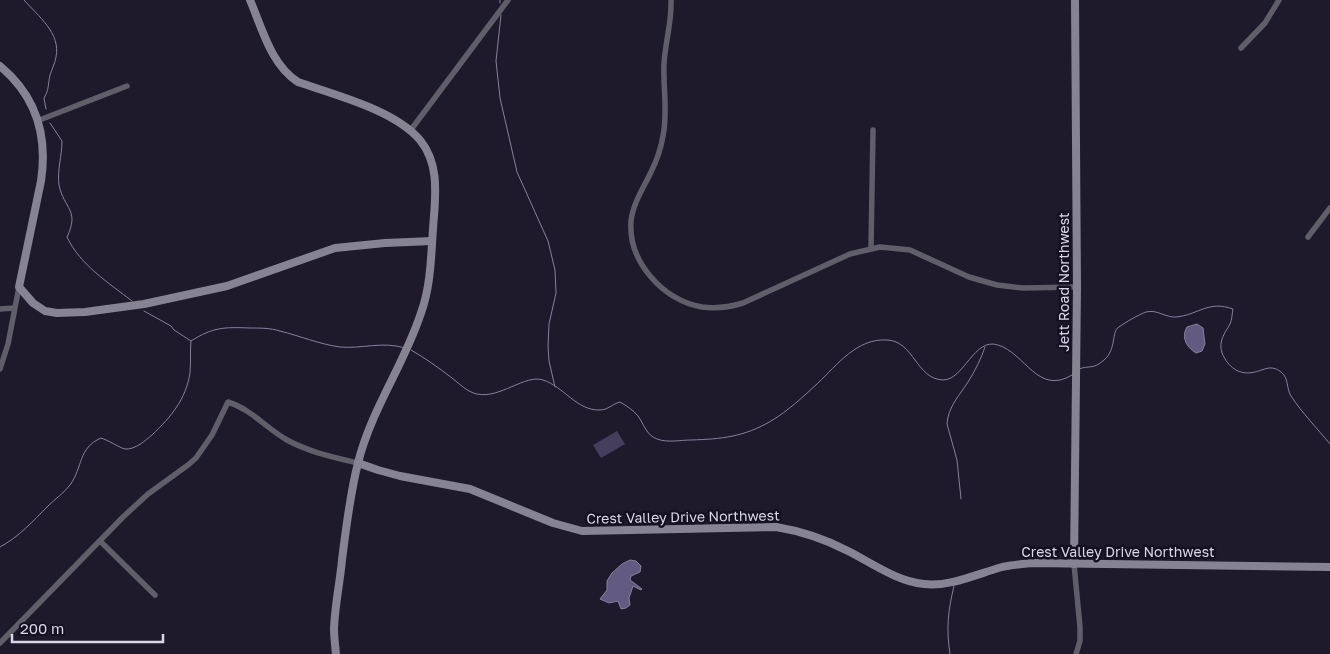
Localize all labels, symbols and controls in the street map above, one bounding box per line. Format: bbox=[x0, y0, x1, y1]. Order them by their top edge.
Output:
street label: Jett Road Northwest bbox=[1055, 212, 1072, 352]
street label: Crest Valley Drive Northwest bbox=[586, 506, 780, 527]
street label: Crest Valley Drive Northwest bbox=[1021, 543, 1215, 560]
scale bar bbox=[12, 612, 164, 644]
text: 200 m bbox=[20, 619, 64, 637]

